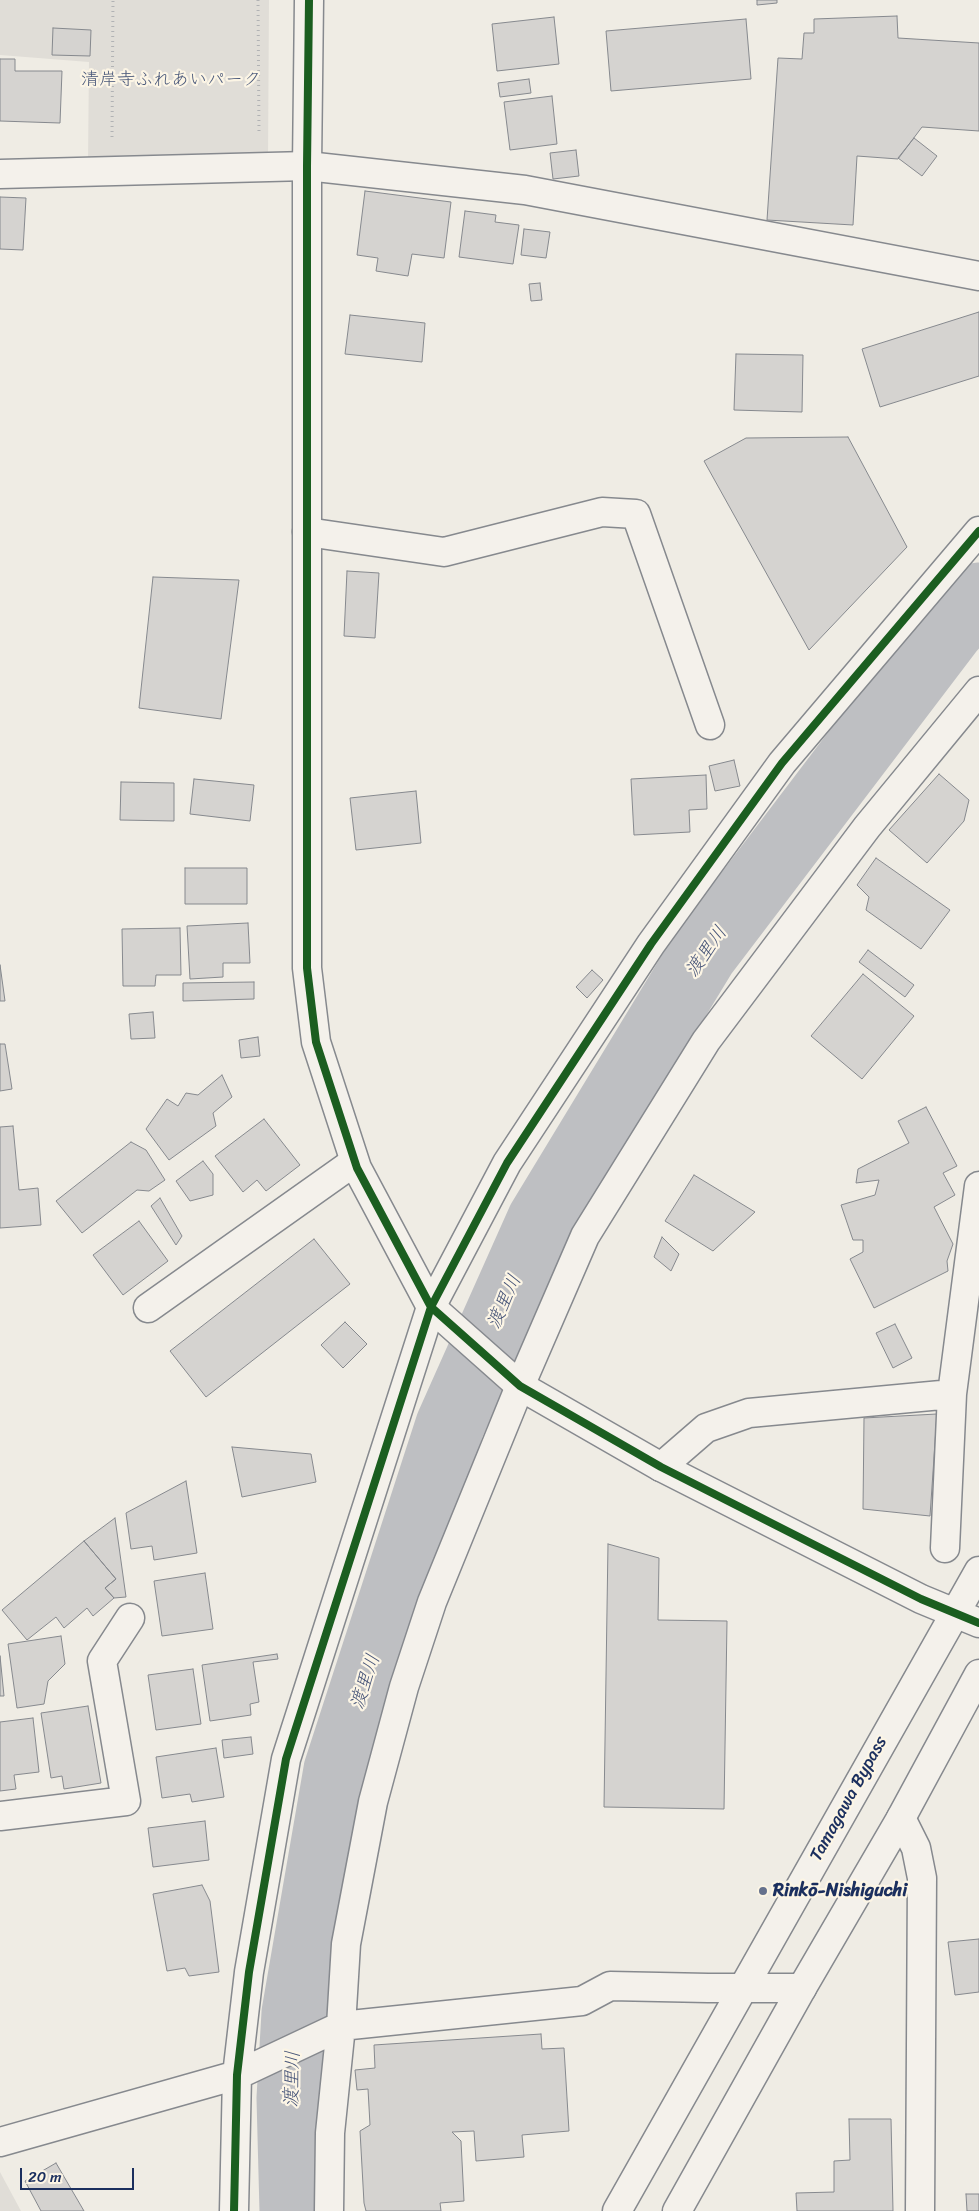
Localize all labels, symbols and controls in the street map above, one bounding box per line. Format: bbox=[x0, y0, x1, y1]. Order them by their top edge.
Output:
park label: 清岸寺ふれあいパーク bbox=[81, 69, 261, 91]
water label: 渡里川 bbox=[681, 922, 733, 982]
water label: 渡里川 bbox=[483, 1271, 527, 1333]
water label: 渡里川 bbox=[346, 1651, 386, 1713]
street label: Tamagawa Bypass bbox=[806, 1733, 892, 1865]
place label: Rinkō-Nishiguchi bbox=[773, 1880, 907, 1902]
marker: Rinkō-Nishiguchi bbox=[757, 1885, 769, 1897]
water label: 渡里川 bbox=[281, 2050, 305, 2108]
scale bar bbox=[22, 2158, 136, 2190]
text: 20 m bbox=[28, 2164, 62, 2190]

